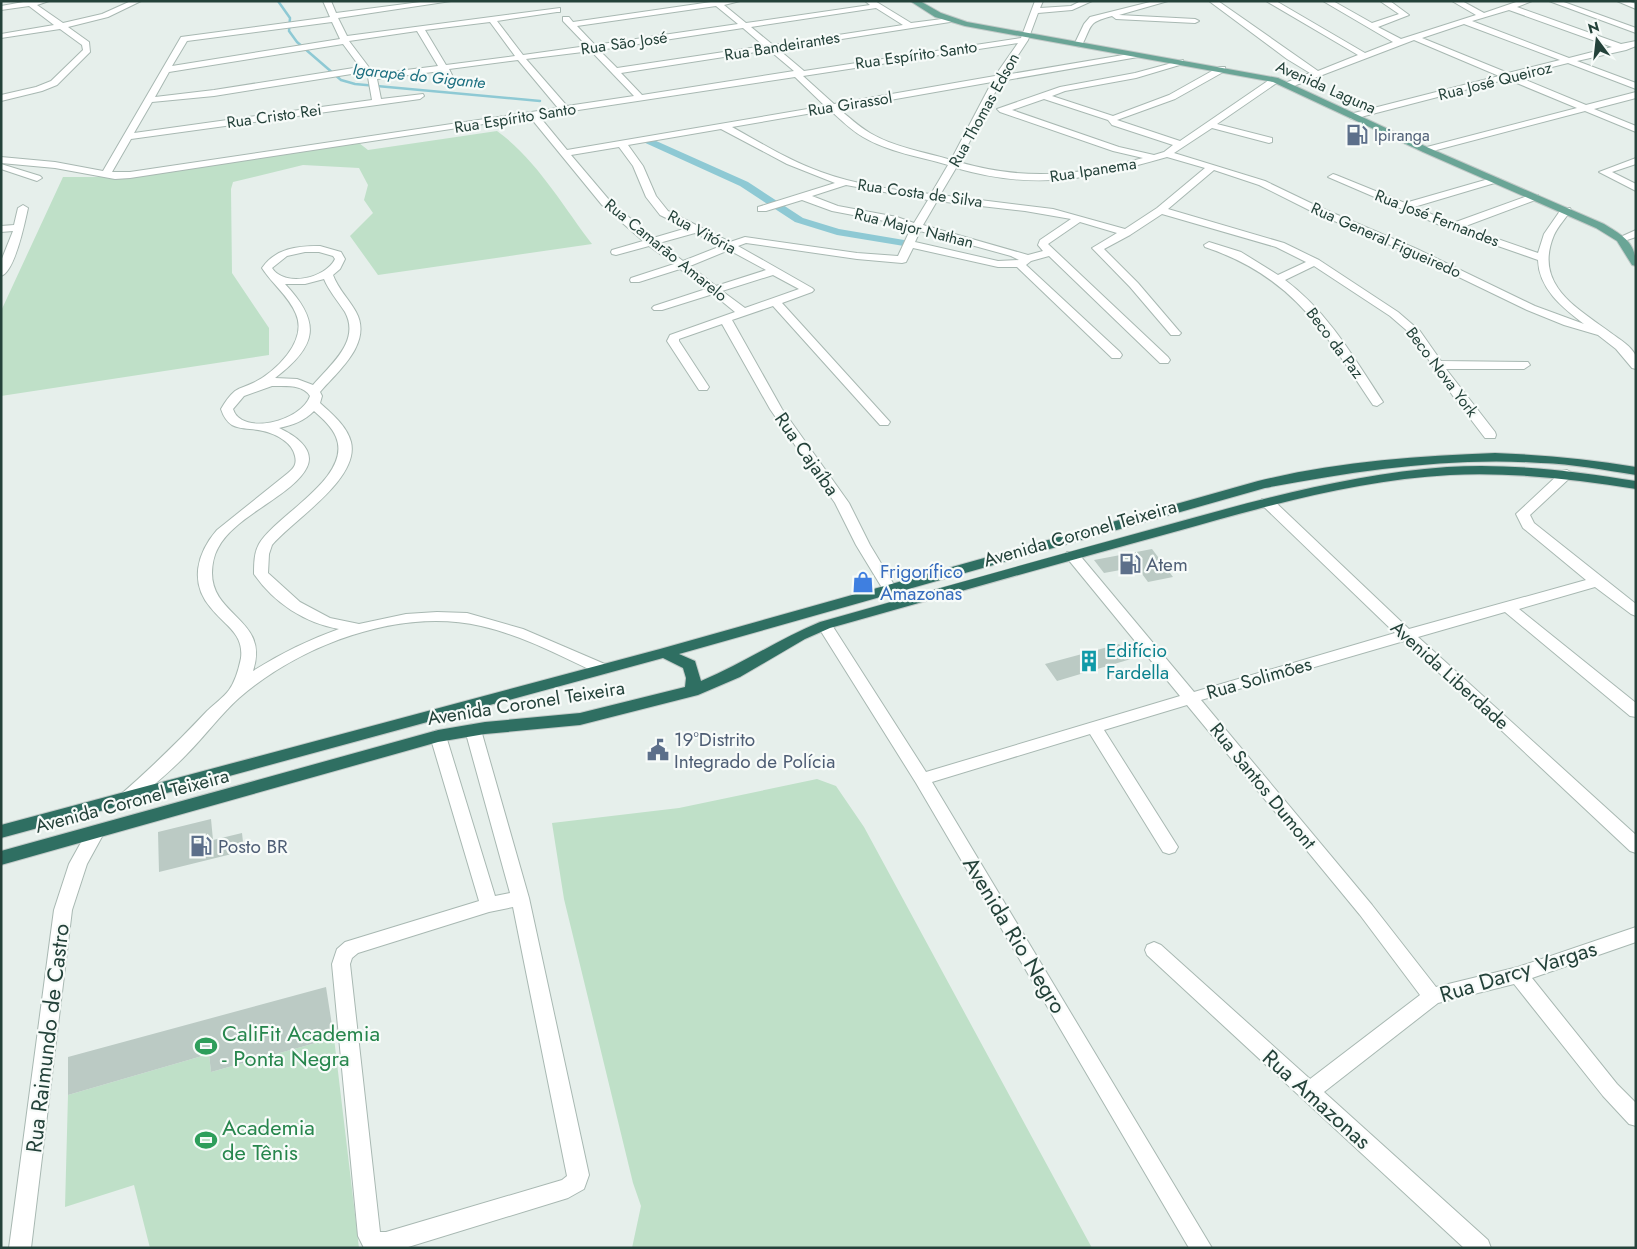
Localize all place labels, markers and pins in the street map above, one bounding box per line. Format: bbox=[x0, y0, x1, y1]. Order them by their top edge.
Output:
fuel station icon: Ipiranga bbox=[1344, 122, 1370, 148]
place label: Ipiranga bbox=[1374, 124, 1430, 147]
fuel station icon: Atem bbox=[1117, 551, 1143, 577]
place label: Atem bbox=[1146, 551, 1188, 578]
place label: Frigorífico Amazonas bbox=[880, 558, 963, 607]
shop icon: Frigorífico Amazonas bbox=[850, 569, 876, 595]
place label: Edifício Fardella bbox=[1106, 637, 1169, 686]
building icon: Edifício Fardella bbox=[1076, 648, 1102, 674]
place label: 19°Distrito Integrado de Polícia bbox=[674, 726, 835, 775]
public building icon: 19°Distrito Integrado de Polícia bbox=[645, 737, 671, 763]
fuel station icon: Posto BR bbox=[188, 833, 214, 859]
place label: Posto BR bbox=[218, 833, 288, 860]
place label: CaliFit Academia - Ponta Negra bbox=[222, 1017, 380, 1074]
sports icon: CaliFit Academia - Ponta Negra bbox=[193, 1033, 219, 1059]
place label: Academia de Tênis bbox=[222, 1111, 315, 1168]
sports icon: Academia de Tênis bbox=[193, 1127, 219, 1153]

